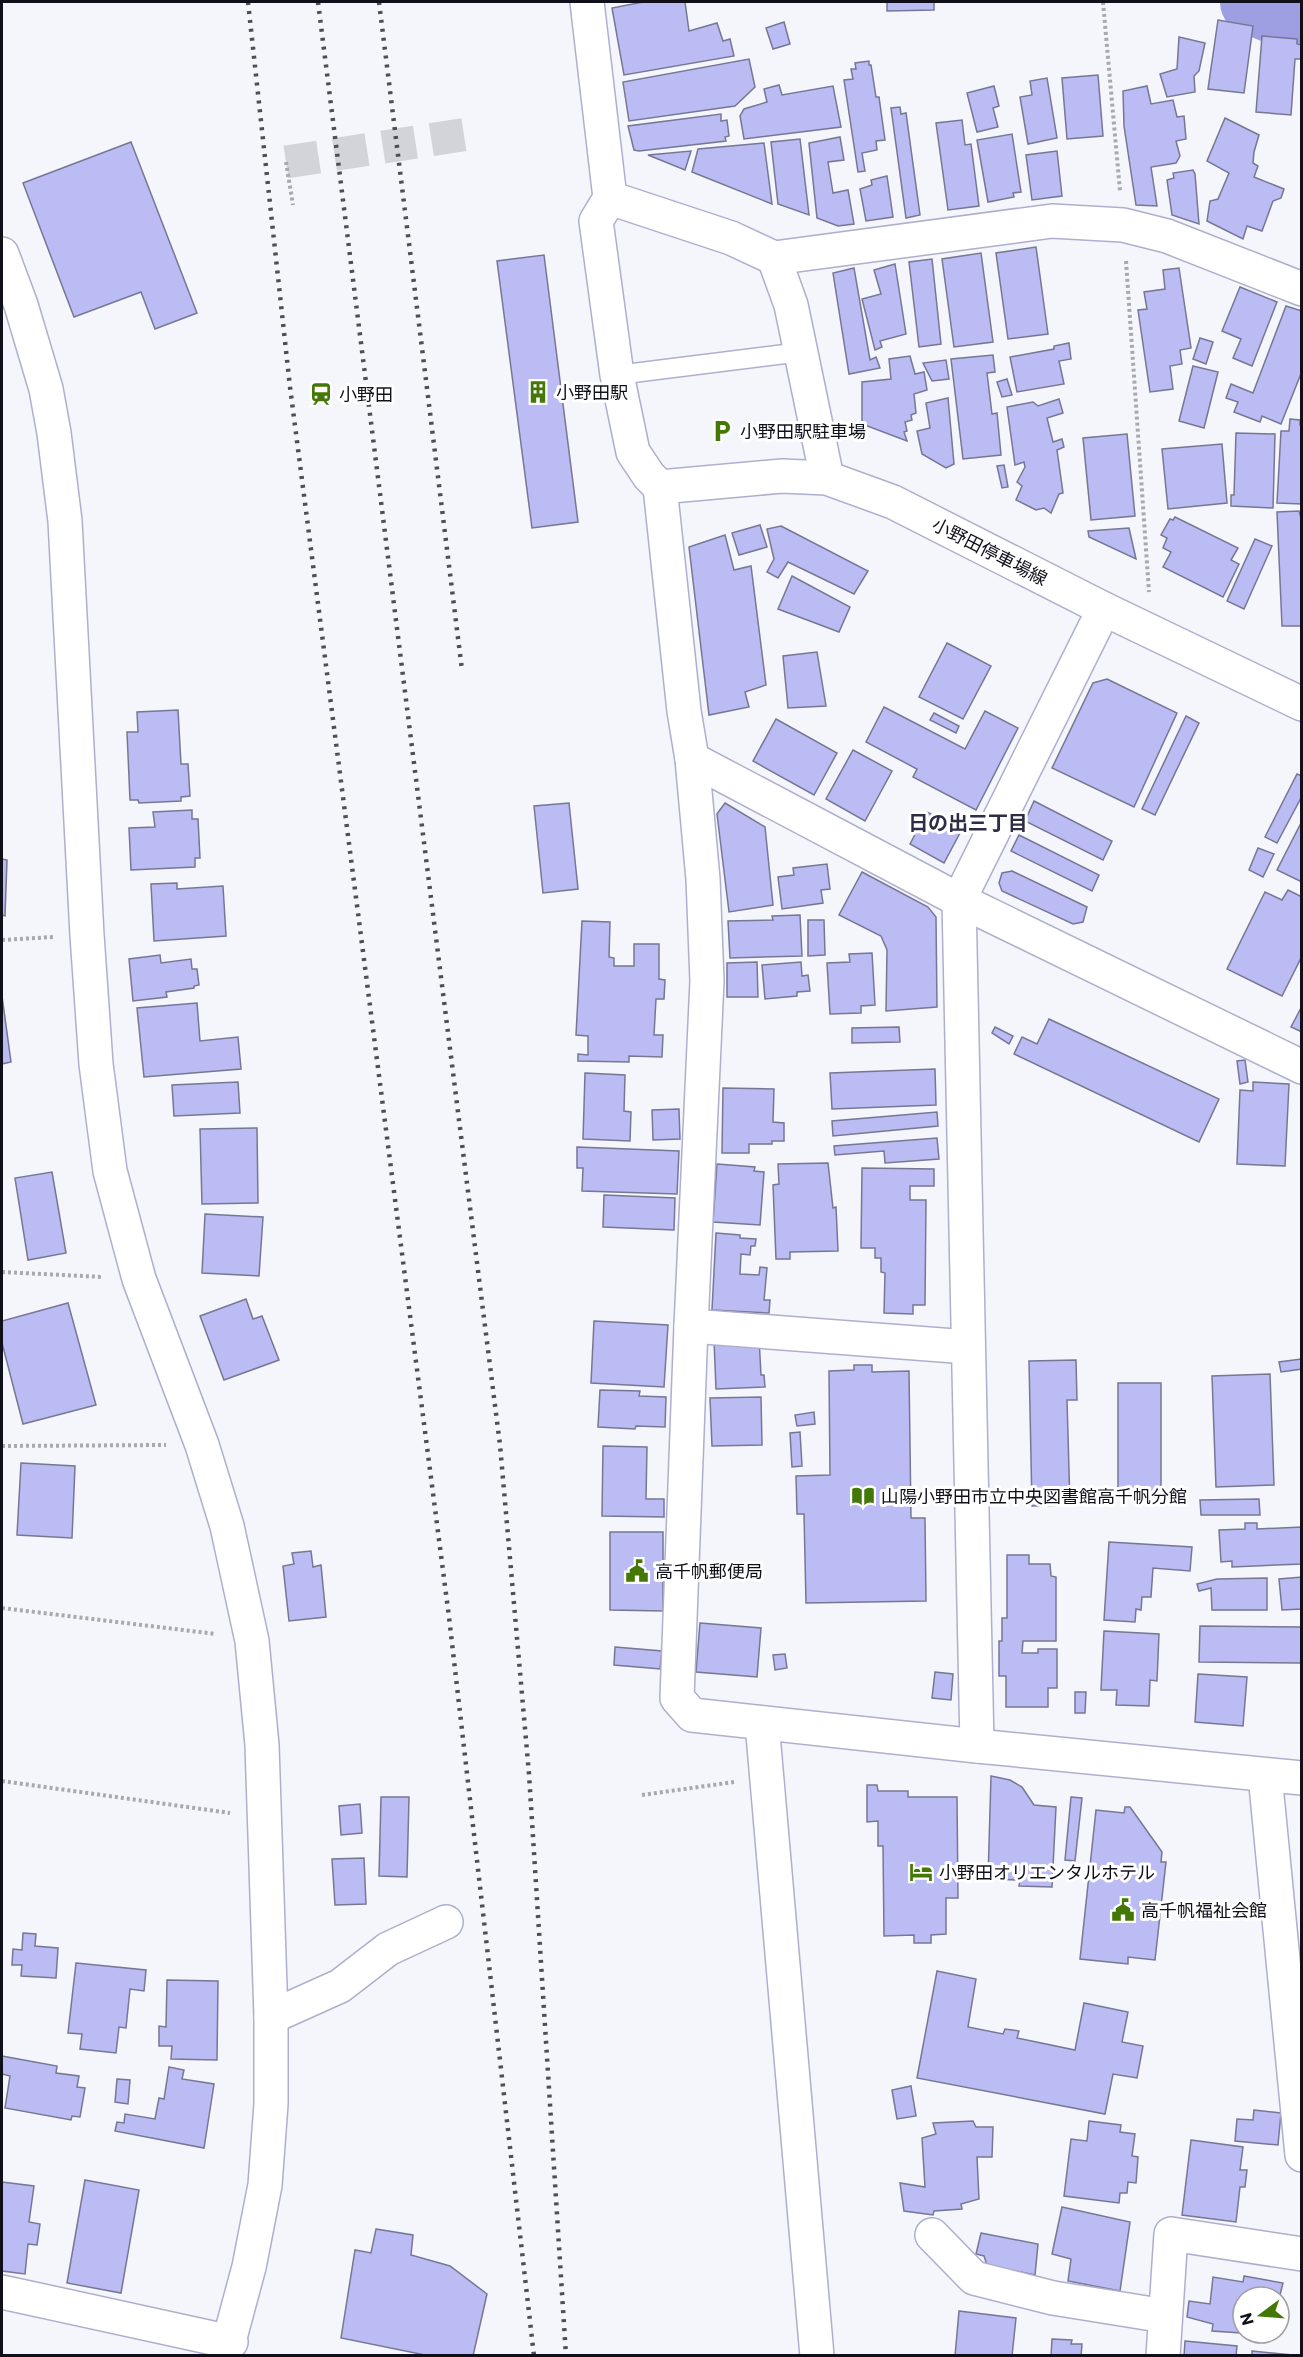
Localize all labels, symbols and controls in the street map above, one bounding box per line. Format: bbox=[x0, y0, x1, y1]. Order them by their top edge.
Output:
building icon: 小野田駅 bbox=[525, 379, 551, 405]
station icon: 小野田 bbox=[308, 381, 334, 407]
place label: 小野田駅 bbox=[556, 381, 628, 403]
place label: 小野田 bbox=[339, 383, 393, 405]
parking icon: 小野田駅駐車場 bbox=[709, 418, 735, 444]
place label: 小野田駅駐車場 bbox=[740, 420, 866, 442]
street label: 小野田停車場線 bbox=[929, 513, 1051, 589]
district label: 日の出三丁目 bbox=[908, 810, 1028, 834]
library icon: 山陽小野田市立中央図書館高千帆分館 bbox=[850, 1483, 876, 1509]
place label: 山陽小野田市立中央図書館高千帆分館 bbox=[881, 1485, 1187, 1507]
public building icon: 高千帆郵便局 bbox=[624, 1558, 650, 1584]
place label: 高千帆郵便局 bbox=[655, 1560, 763, 1582]
hotel icon: 小野田オリエンタルホテル bbox=[908, 1859, 934, 1885]
place label: 小野田オリエンタルホテル bbox=[939, 1861, 1155, 1883]
public building icon: 高千帆福祉会館 bbox=[1110, 1897, 1136, 1923]
place label: 高千帆福祉会館 bbox=[1141, 1899, 1267, 1921]
north arrow bbox=[1231, 2285, 1291, 2345]
text: N bbox=[1235, 2311, 1257, 2328]

